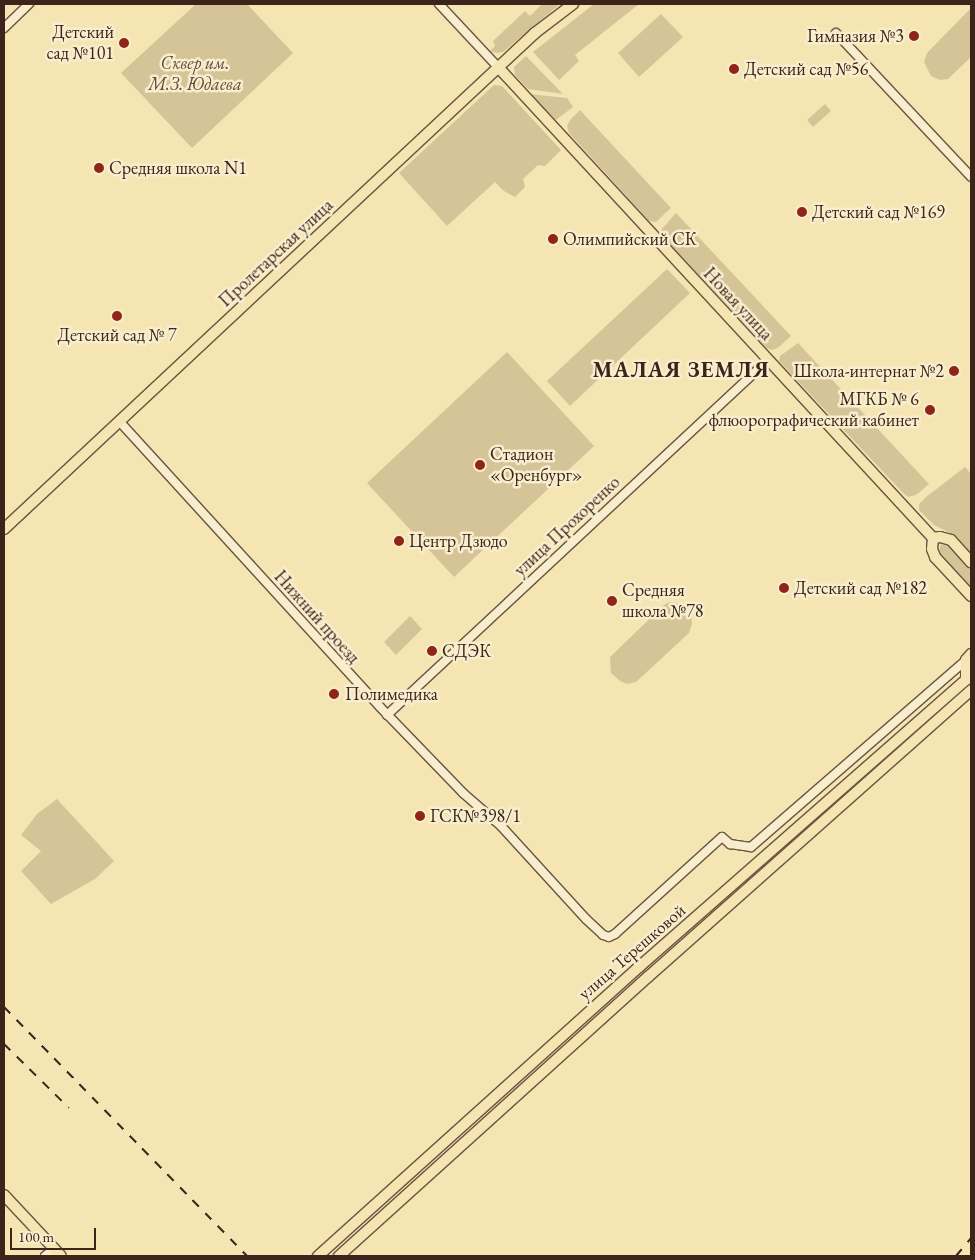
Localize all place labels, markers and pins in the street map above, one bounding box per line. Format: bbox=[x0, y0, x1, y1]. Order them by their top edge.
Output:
place label: Детский сад №101 bbox=[46, 22, 114, 64]
place label: Гимназия №3 bbox=[807, 25, 904, 47]
marker: Гимназия №3 bbox=[908, 30, 920, 42]
marker: Детский сад №101 bbox=[118, 37, 130, 49]
place label: Детский сад №56 bbox=[744, 58, 868, 80]
marker: Детский сад №56 bbox=[728, 63, 740, 75]
place label: Средняя школа N1 bbox=[109, 157, 247, 179]
marker: Средняя школа N1 bbox=[93, 162, 105, 174]
place label: Детский сад №169 bbox=[812, 201, 945, 223]
marker: Детский сад №169 bbox=[796, 206, 808, 218]
place label: Олимпийский СК bbox=[563, 228, 697, 250]
marker: Олимпийский СК bbox=[547, 233, 559, 245]
marker: Детский сад № 7 bbox=[111, 310, 123, 322]
place label: Детский сад № 7 bbox=[57, 324, 177, 346]
place label: Школа-интернат №2 bbox=[794, 360, 944, 382]
marker: Школа-интернат №2 bbox=[948, 365, 960, 377]
place label: МГКБ № 6 флюорографический кабинет bbox=[708, 389, 919, 432]
marker: МГКБ № 6 флюорографический кабинет bbox=[923, 403, 937, 417]
place label: Стадион «Оренбург» bbox=[490, 444, 583, 486]
marker: Стадион «Оренбург» bbox=[474, 459, 486, 471]
place label: Центр Дзюдо bbox=[409, 530, 508, 552]
marker: Центр Дзюдо bbox=[393, 535, 405, 547]
place label: Детский сад №182 bbox=[794, 577, 927, 599]
place label: Средняя школа №78 bbox=[622, 580, 703, 622]
marker: Детский сад №182 bbox=[778, 582, 790, 594]
marker: Средняя школа №78 bbox=[606, 595, 618, 607]
place label: СДЭК bbox=[442, 640, 491, 662]
marker: СДЭК bbox=[426, 645, 438, 657]
place label: Полимедика bbox=[345, 683, 438, 705]
marker: Полимедика bbox=[327, 687, 341, 701]
place label: ГСК№398/1 bbox=[430, 805, 521, 827]
marker: ГСК№398/1 bbox=[414, 810, 426, 822]

